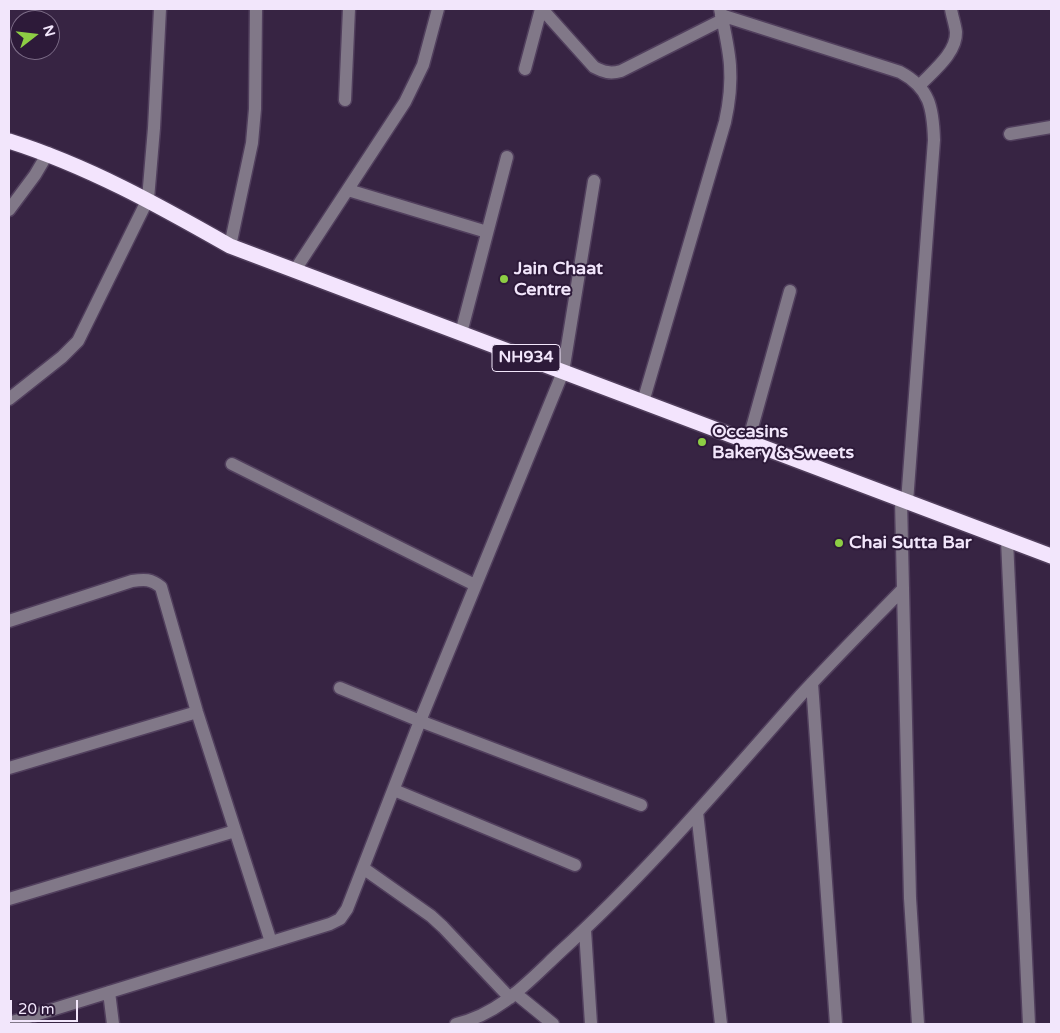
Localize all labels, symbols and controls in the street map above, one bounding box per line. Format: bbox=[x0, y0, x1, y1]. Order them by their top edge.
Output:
north arrow bbox=[10, 10, 60, 60]
text: N bbox=[39, 23, 59, 39]
place label: Jain Chaat Centre bbox=[514, 258, 603, 300]
marker: Jain Chaat Centre bbox=[498, 273, 510, 285]
road number: NH934 bbox=[492, 344, 560, 372]
place label: Occasins Bakery & Sweets bbox=[712, 421, 854, 464]
marker: Occasins Bakery & Sweets bbox=[696, 436, 708, 448]
place label: Chai Sutta Bar bbox=[849, 532, 972, 554]
marker: Chai Sutta Bar bbox=[833, 537, 845, 549]
scale bar bbox=[12, 990, 80, 1022]
text: 20 m bbox=[18, 1000, 55, 1018]

